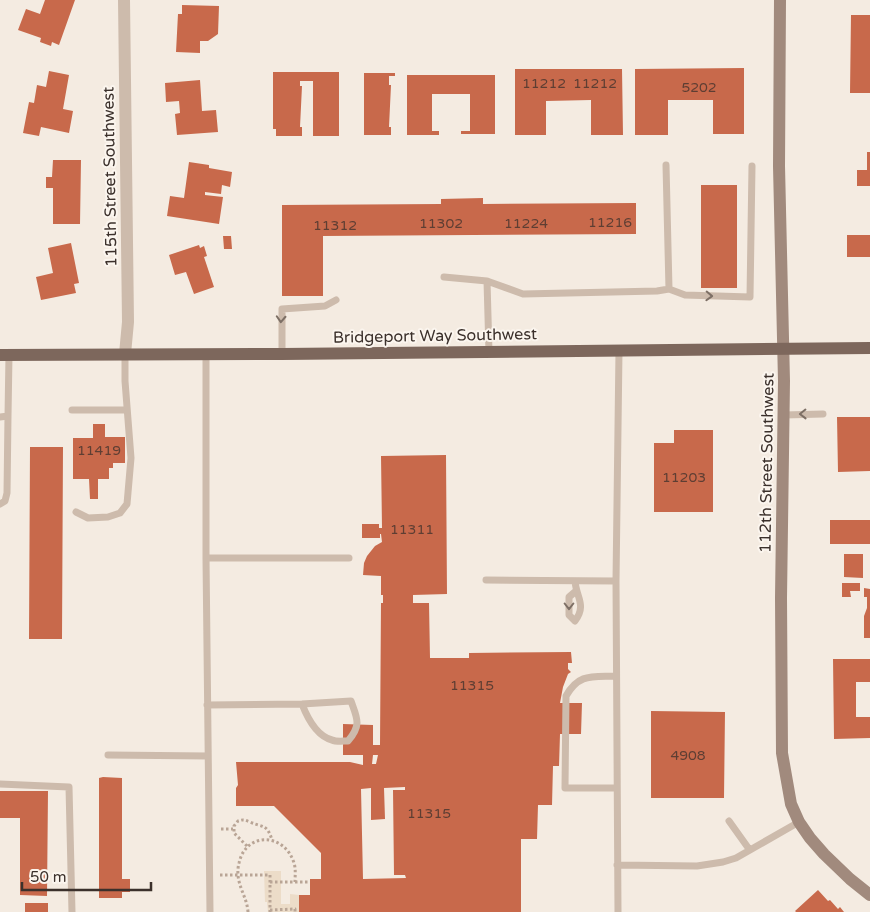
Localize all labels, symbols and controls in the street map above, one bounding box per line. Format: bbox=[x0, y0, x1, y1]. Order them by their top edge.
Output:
house number: 11212 bbox=[522, 75, 566, 92]
house number: 11212 bbox=[573, 75, 617, 92]
house number: 5202 bbox=[681, 79, 717, 96]
street label: 115th Street Southwest bbox=[98, 87, 122, 267]
house number: 11216 bbox=[588, 214, 632, 231]
house number: 11302 bbox=[419, 215, 463, 232]
house number: 11224 bbox=[504, 215, 548, 232]
house number: 11312 bbox=[313, 217, 357, 234]
one-way arrow bbox=[705, 290, 713, 301]
one-way arrow bbox=[276, 315, 287, 323]
street label: Bridgeport Way Southwest bbox=[333, 324, 537, 348]
street label: 112th Street Southwest bbox=[755, 373, 779, 553]
one-way arrow bbox=[799, 409, 806, 419]
house number: 11419 bbox=[77, 442, 121, 459]
house number: 11203 bbox=[662, 469, 706, 486]
house number: 11311 bbox=[390, 521, 434, 538]
one-way arrow bbox=[564, 602, 574, 610]
house number: 11315 bbox=[450, 677, 494, 694]
house number: 4908 bbox=[670, 747, 706, 764]
house number: 11315 bbox=[407, 805, 451, 822]
scale bar bbox=[22, 860, 151, 892]
text: 50 m bbox=[30, 868, 67, 886]

